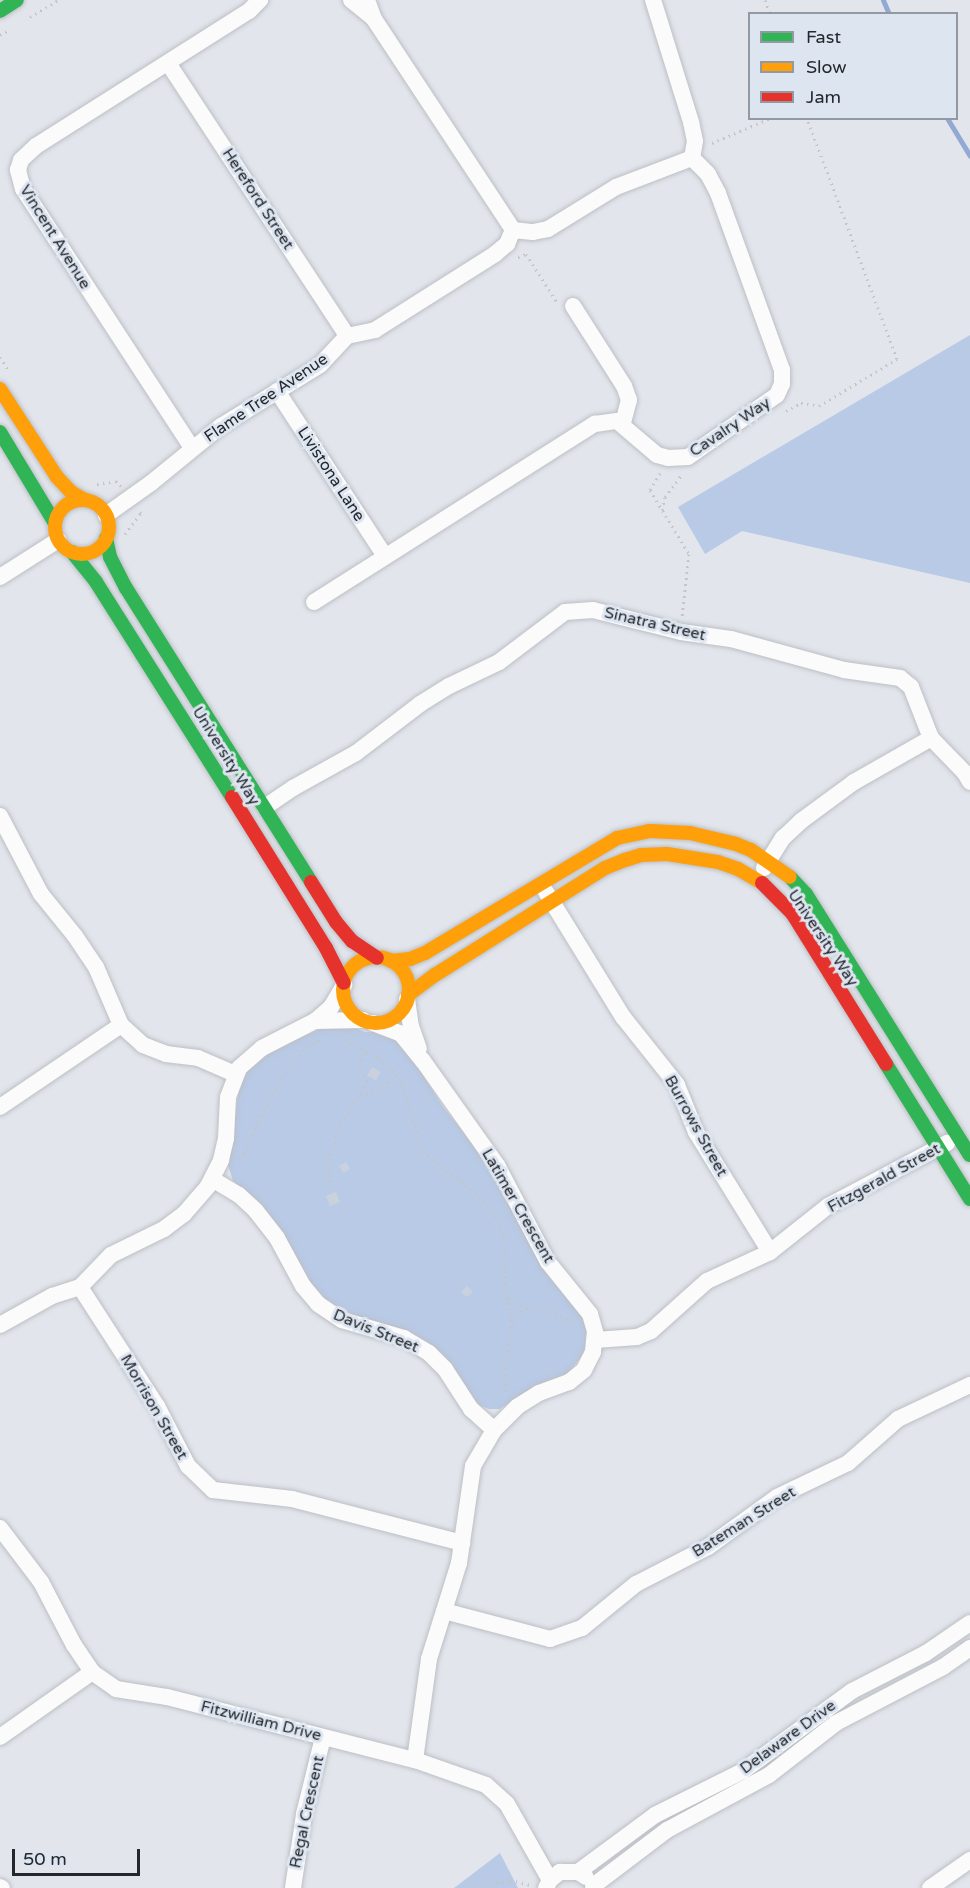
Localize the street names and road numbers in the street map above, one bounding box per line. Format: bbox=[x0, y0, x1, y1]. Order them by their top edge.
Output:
street label: Hereford Street bbox=[218, 145, 298, 253]
street label: Vincent Avenue bbox=[15, 181, 95, 293]
street label: Flame Tree Avenue bbox=[201, 350, 331, 446]
street label: Cavalry Way bbox=[686, 393, 774, 461]
street label: Livistona Lane bbox=[293, 423, 369, 525]
street label: Sinatra Street bbox=[602, 603, 708, 645]
street label: University Way bbox=[188, 703, 264, 809]
street label: University Way bbox=[784, 886, 862, 990]
street label: Burrows Street bbox=[660, 1072, 732, 1180]
street label: Fitzgerald Street bbox=[824, 1139, 944, 1217]
street label: Latimer Crescent bbox=[477, 1145, 559, 1267]
street label: Davis Street bbox=[330, 1305, 422, 1357]
street label: Morrison Street bbox=[116, 1351, 192, 1463]
street label: Bateman Street bbox=[689, 1483, 799, 1561]
street label: Delaware Drive bbox=[736, 1696, 840, 1778]
street label: Fitzwilliam Drive bbox=[199, 1697, 323, 1745]
street label: Regal Crescent bbox=[286, 1754, 328, 1870]

